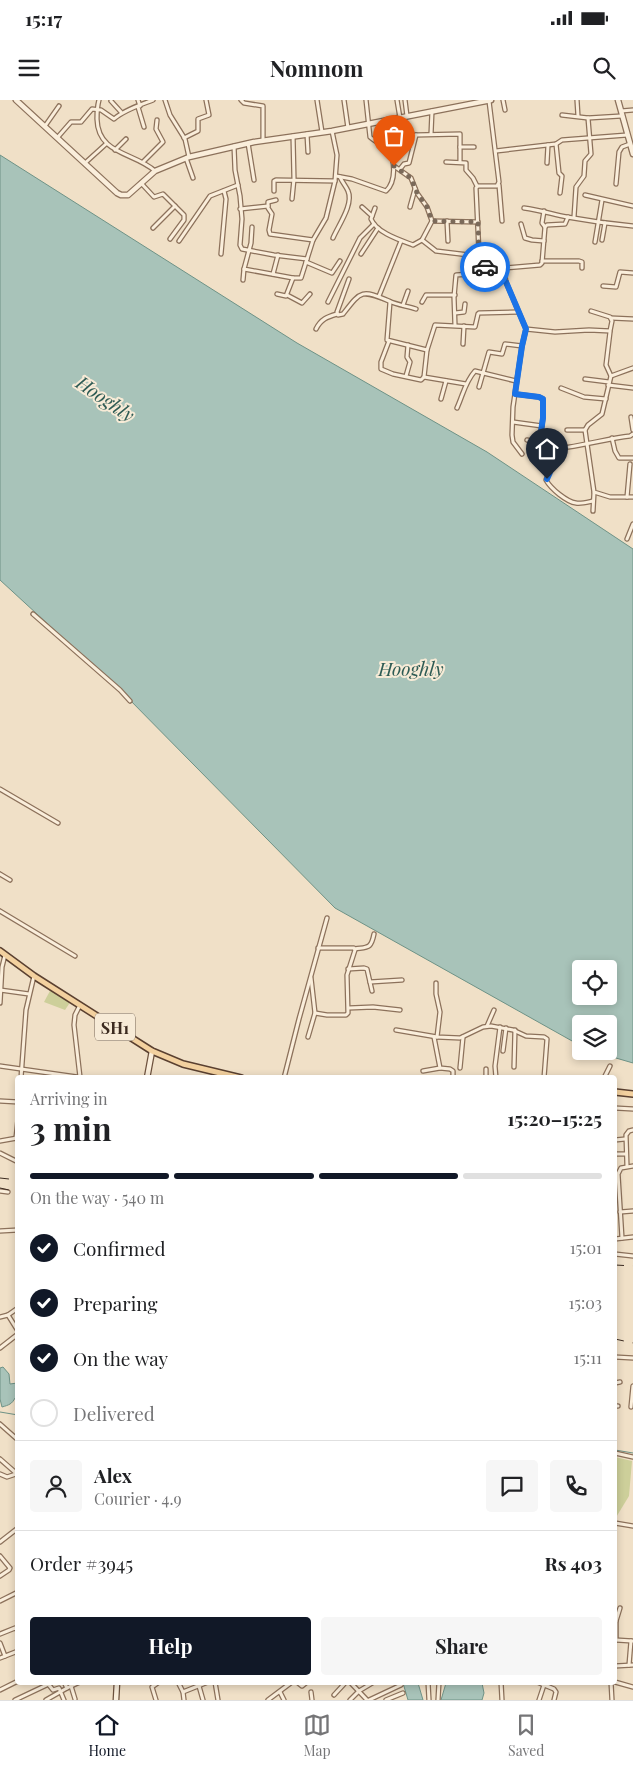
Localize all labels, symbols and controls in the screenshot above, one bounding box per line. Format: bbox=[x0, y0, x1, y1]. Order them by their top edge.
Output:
text: 15:17 bbox=[25, 5, 62, 31]
text: Nomnom bbox=[270, 53, 363, 83]
icon: menu bbox=[15, 54, 43, 82]
icon: search bbox=[590, 54, 618, 82]
pin bbox=[373, 115, 415, 166]
icon: bag bbox=[380, 122, 408, 150]
courier bbox=[460, 242, 510, 292]
icon: car bbox=[471, 253, 499, 281]
water label: Hooghly bbox=[71, 368, 140, 427]
pin bbox=[526, 428, 568, 479]
icon: home bbox=[533, 435, 561, 463]
water label: Hooghly bbox=[377, 655, 444, 681]
map controls bbox=[572, 960, 617, 1060]
button: locate bbox=[572, 960, 617, 1005]
road number: SH1 bbox=[95, 1014, 135, 1040]
button: layers bbox=[572, 1015, 617, 1060]
text: Arriving in bbox=[30, 1088, 108, 1109]
text: 15:20–15:25 bbox=[507, 1105, 602, 1131]
text: 3 min bbox=[30, 1106, 112, 1149]
text: On the way · 540 m bbox=[30, 1187, 164, 1208]
icon: check bbox=[30, 1234, 58, 1262]
text: Confirmed bbox=[73, 1235, 166, 1261]
text: 15:01 bbox=[570, 1237, 602, 1258]
icon: check bbox=[30, 1289, 58, 1317]
text: Preparing bbox=[73, 1290, 158, 1316]
text: 15:03 bbox=[569, 1292, 602, 1313]
icon: check bbox=[30, 1344, 58, 1372]
text: On the way bbox=[73, 1345, 168, 1371]
text: 15:11 bbox=[574, 1347, 602, 1368]
text: Delivered bbox=[73, 1400, 155, 1426]
button: person bbox=[30, 1460, 82, 1512]
button: chat bbox=[486, 1460, 538, 1512]
button: phone bbox=[550, 1460, 602, 1512]
text: Alex bbox=[94, 1462, 132, 1488]
text: Courier · 4.9 bbox=[94, 1488, 182, 1509]
text: Order #3945 bbox=[30, 1550, 133, 1576]
text: Rs 403 bbox=[545, 1550, 602, 1576]
button: Help bbox=[30, 1617, 311, 1675]
button: Share bbox=[321, 1617, 602, 1675]
tab: Home bbox=[89, 1711, 126, 1760]
tab: Map bbox=[303, 1711, 331, 1760]
tab: Saved bbox=[508, 1711, 544, 1760]

